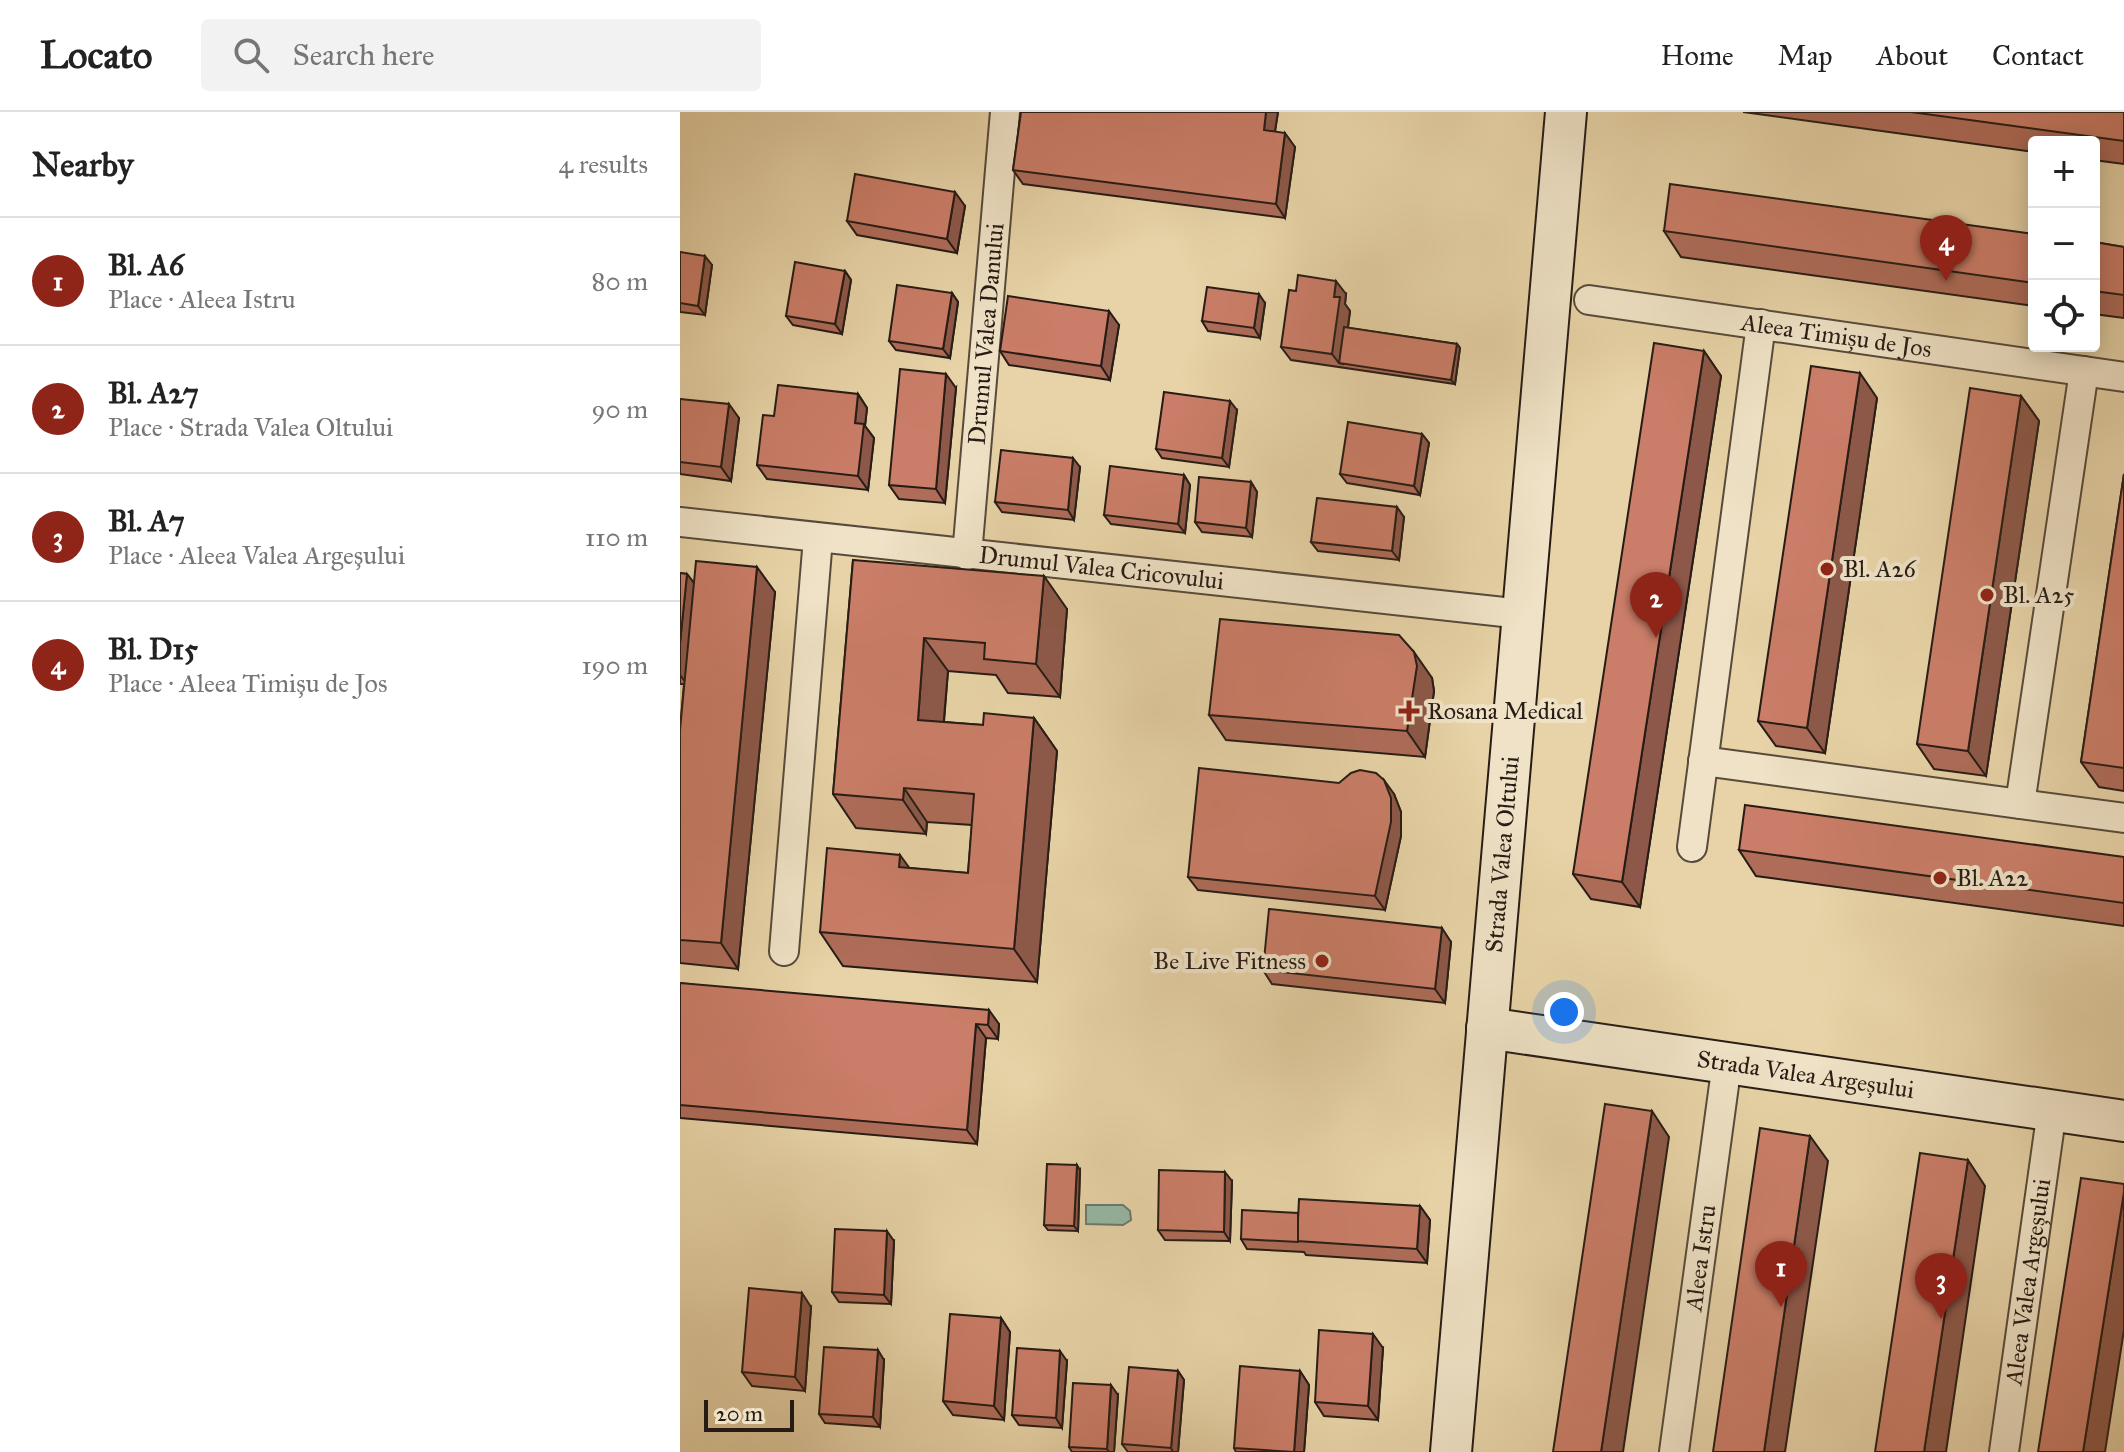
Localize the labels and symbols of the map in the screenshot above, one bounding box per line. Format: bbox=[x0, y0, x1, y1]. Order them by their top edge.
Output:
pin: 4 bbox=[1920, 215, 1972, 281]
street label: Drumul Valea Danului bbox=[962, 221, 1010, 446]
street label: Aleea Timișu de Jos bbox=[1738, 307, 1934, 364]
street label: Drumul Valea Cricovului bbox=[977, 540, 1226, 596]
place label: Bl. A26 bbox=[1843, 554, 1917, 584]
marker: Bl. A26 bbox=[1818, 560, 1836, 578]
pin: 2 bbox=[1630, 572, 1682, 638]
place label: Bl. A25 bbox=[2003, 580, 2075, 610]
marker: Bl. A25 bbox=[1978, 586, 1996, 604]
place label: Rosana Medical bbox=[1427, 696, 1583, 726]
marker: Rosana Medical bbox=[1398, 700, 1420, 722]
street label: Strada Valea Oltului bbox=[1479, 754, 1526, 954]
place label: Bl. A22 bbox=[1956, 863, 2028, 893]
marker: Bl. A22 bbox=[1931, 869, 1949, 887]
place label: Be Live Fitness bbox=[1153, 946, 1306, 976]
marker: Be Live Fitness bbox=[1313, 952, 1331, 970]
your location bbox=[1544, 992, 1584, 1032]
street label: Strada Valea Argeșului bbox=[1695, 1044, 1917, 1105]
street label: Aleea Valea Argeșului bbox=[1998, 1176, 2057, 1388]
street label: Aleea Istru bbox=[1678, 1202, 1723, 1314]
pin: 1 bbox=[1755, 1241, 1807, 1307]
pin: 3 bbox=[1915, 1253, 1967, 1319]
scale bar bbox=[704, 1396, 794, 1432]

